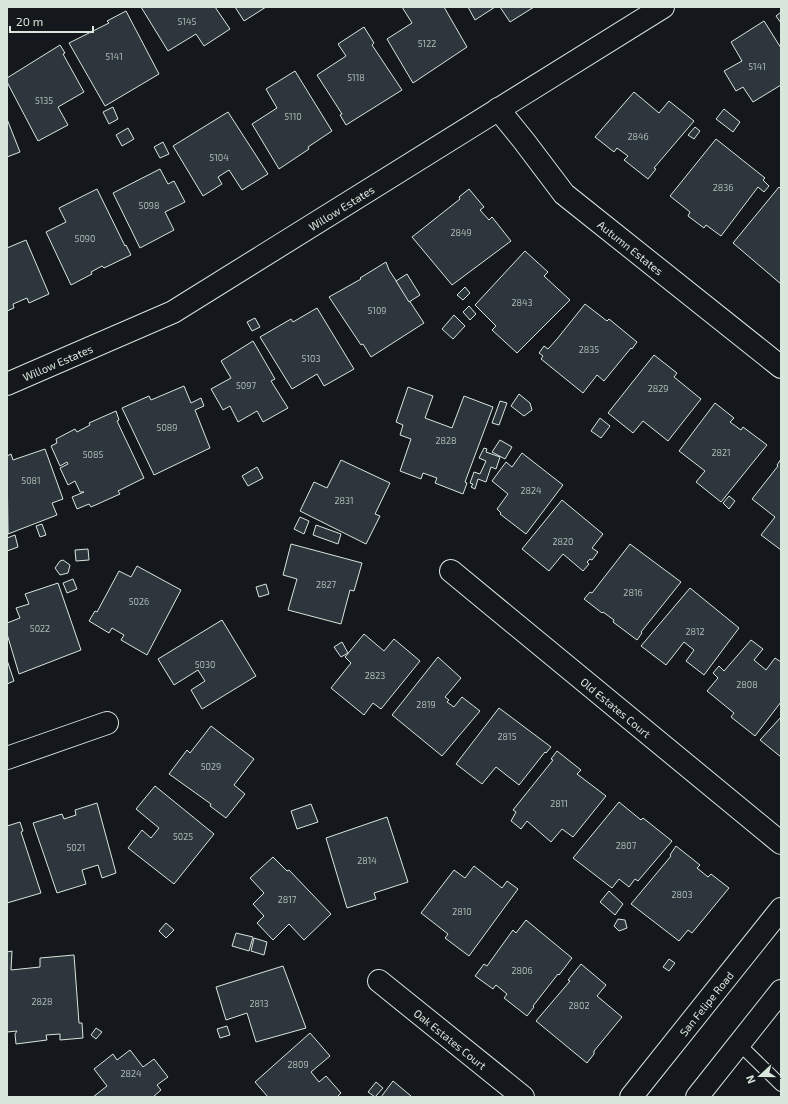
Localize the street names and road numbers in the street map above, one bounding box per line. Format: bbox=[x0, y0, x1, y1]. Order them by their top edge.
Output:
street label: Willow Estates bbox=[306, 182, 377, 233]
street label: Autumn Estates bbox=[595, 217, 666, 277]
street label: Willow Estates bbox=[20, 341, 95, 383]
street label: Old Estates Court bbox=[578, 674, 654, 740]
street label: San Felipe Road bbox=[676, 968, 736, 1038]
street label: Oak Estates Court bbox=[412, 1006, 489, 1072]

